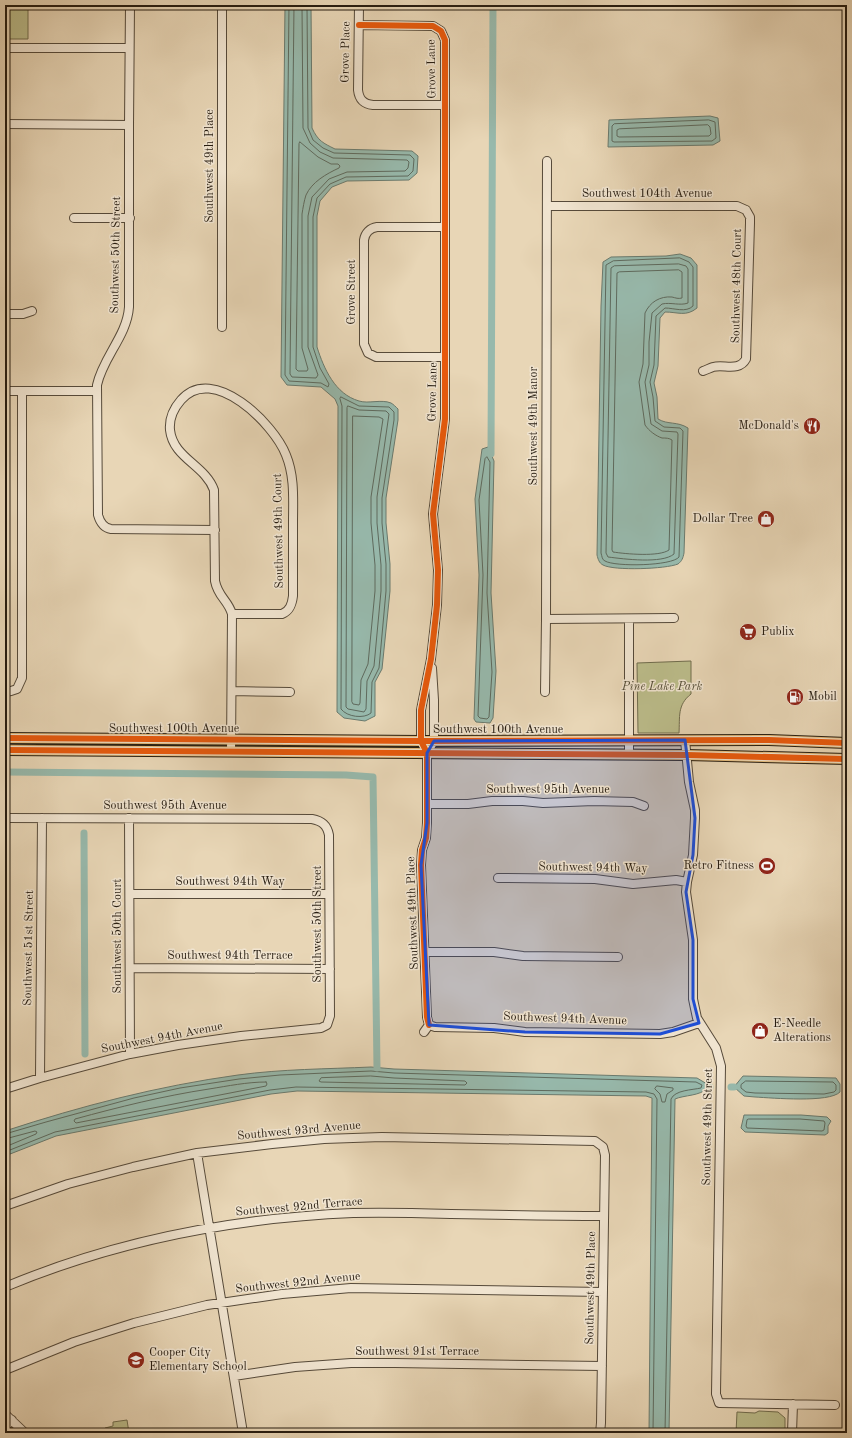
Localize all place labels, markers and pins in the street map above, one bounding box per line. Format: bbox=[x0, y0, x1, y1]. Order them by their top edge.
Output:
restaurant icon: McDonald's bbox=[802, 416, 822, 436]
place label: McDonald's bbox=[738, 420, 799, 432]
shop icon: Dollar Tree bbox=[756, 509, 776, 529]
place label: Dollar Tree bbox=[692, 513, 753, 525]
supermarket icon: Publix bbox=[738, 622, 758, 642]
place label: Publix bbox=[761, 626, 794, 638]
fuel station icon: Mobil bbox=[785, 687, 805, 707]
place label: Mobil bbox=[808, 691, 837, 703]
sports icon: Retro Fitness bbox=[757, 856, 777, 876]
place label: Retro Fitness bbox=[683, 860, 754, 872]
place label: E-Needle Alterations bbox=[773, 1018, 831, 1044]
shop icon: E-Needle Alterations bbox=[750, 1021, 770, 1041]
place label: Cooper City Elementary School bbox=[149, 1347, 247, 1373]
school or university icon: Cooper City Elementary School bbox=[126, 1350, 146, 1370]

